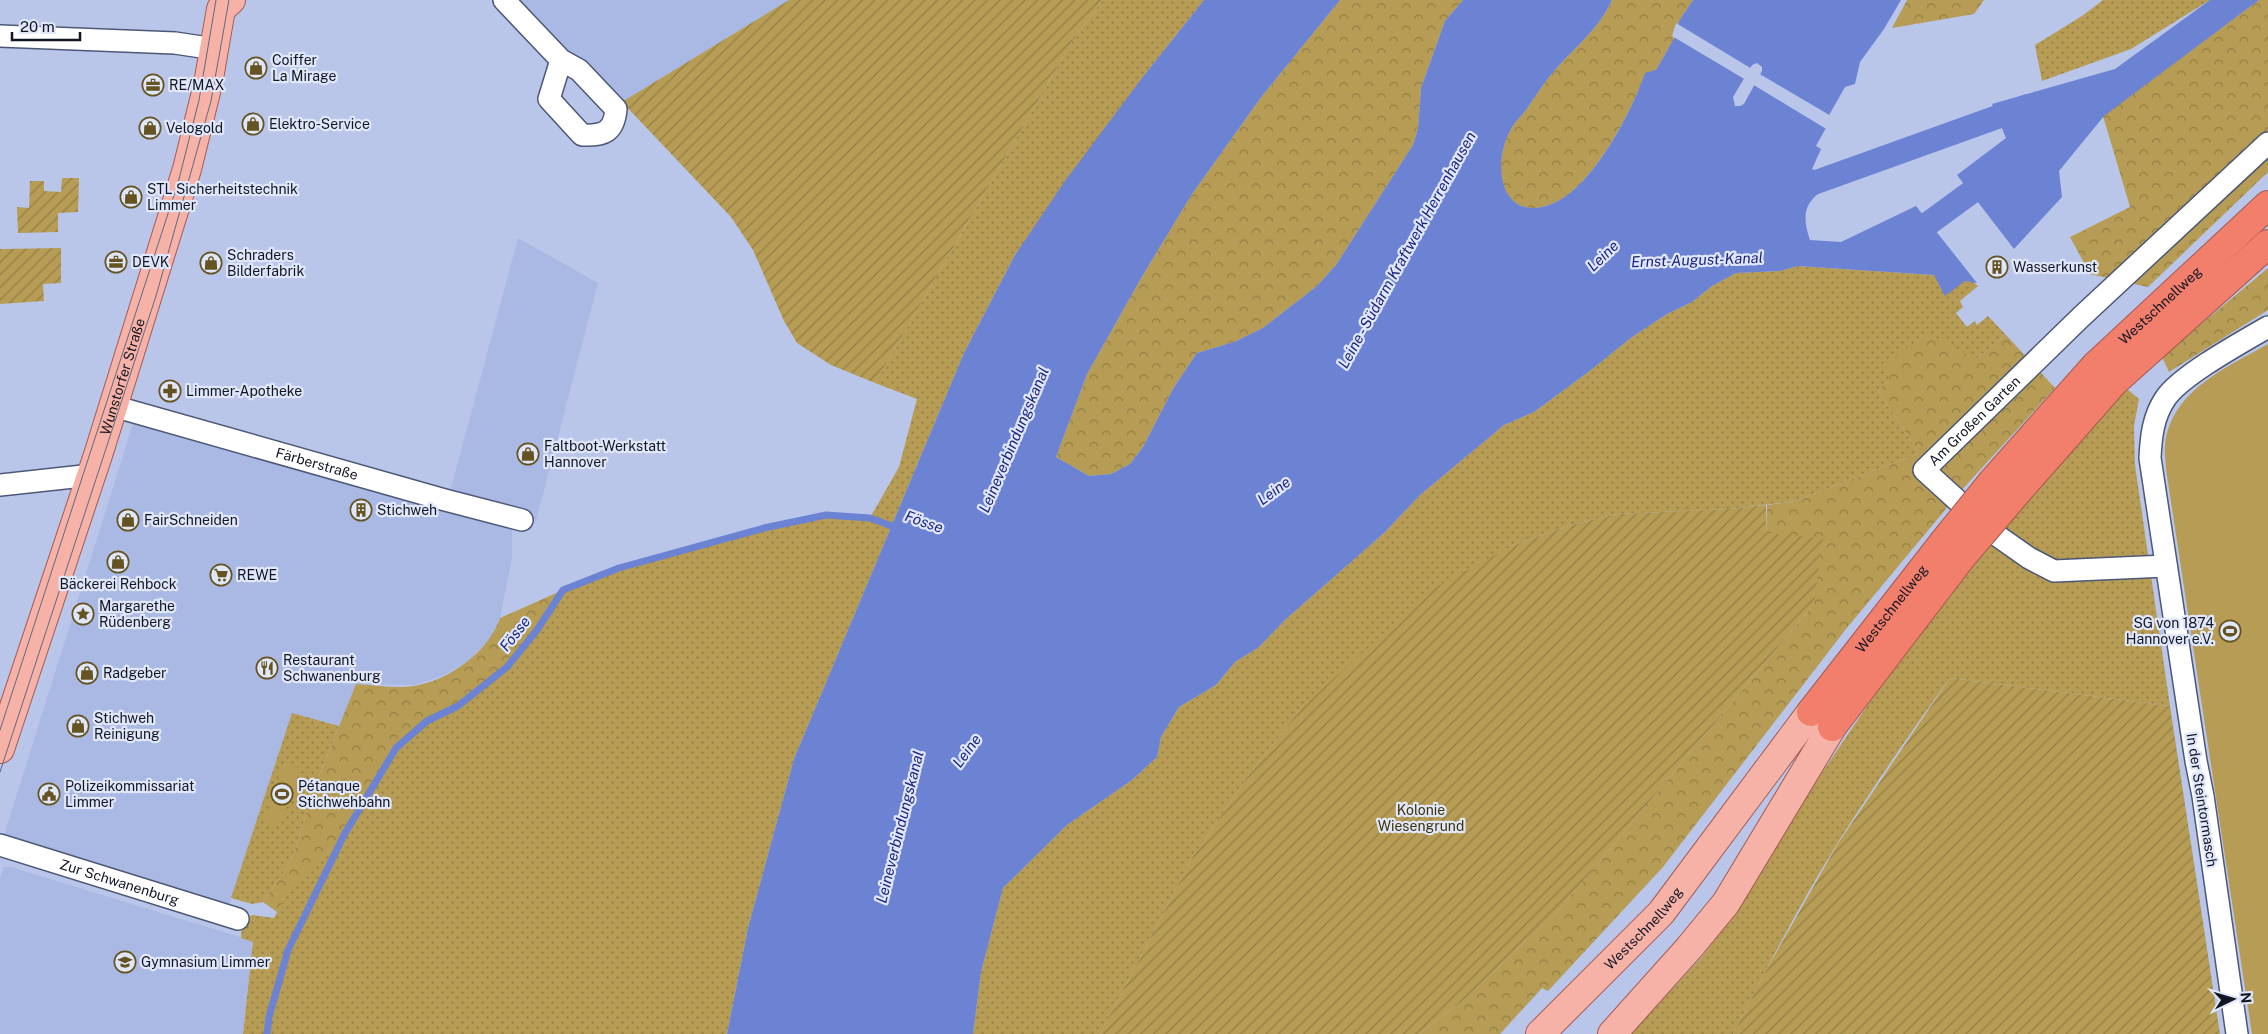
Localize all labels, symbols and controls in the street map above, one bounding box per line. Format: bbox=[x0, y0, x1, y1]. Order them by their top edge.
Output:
scale bar bbox=[12, 10, 80, 42]
text: 20 m bbox=[20, 18, 55, 35]
place label: Coiffer La Mirage bbox=[272, 52, 336, 84]
shop icon: Coiffer La Mirage bbox=[244, 56, 268, 80]
office icon: RE/MAX bbox=[141, 73, 165, 97]
place label: RE/MAX bbox=[169, 77, 225, 93]
shop icon: Elektro-Service bbox=[241, 112, 265, 136]
shop icon: Velogold bbox=[138, 116, 162, 140]
place label: Elektro-Service bbox=[269, 116, 370, 132]
place label: Velogold bbox=[166, 120, 223, 136]
water label: Leine - Südarm Kraftwerk Herrenhausen bbox=[1334, 129, 1479, 371]
place label: STL Sicherheitstechnik Limmer bbox=[147, 181, 298, 213]
shop icon: STL Sicherheitstechnik Limmer bbox=[119, 185, 143, 209]
water label: Leine bbox=[1584, 237, 1622, 274]
place label: Schraders Bilderfabrik bbox=[227, 247, 304, 279]
water label: Ernst-August-Kanal bbox=[1631, 249, 1763, 270]
office icon: DEVK bbox=[104, 250, 128, 274]
shop icon: Schraders Bilderfabrik bbox=[199, 251, 223, 275]
place label: DEVK bbox=[132, 254, 170, 270]
building icon: Wasserkunst bbox=[1985, 255, 2009, 279]
place label: Wasserkunst bbox=[2013, 259, 2097, 275]
street label: Westschnellweg bbox=[2115, 263, 2205, 348]
street label: Wunstorfer Straße bbox=[97, 316, 148, 437]
water label: Leineverbindungskanal bbox=[975, 365, 1052, 515]
street label: Am Großen Garten bbox=[1925, 373, 2023, 469]
pharmacy icon: Limmer-Apotheke bbox=[158, 379, 182, 403]
place label: Limmer-Apotheke bbox=[186, 383, 302, 399]
place label: Faltboot-Werkstatt Hannover bbox=[544, 438, 666, 470]
shop icon: Faltboot-Werkstatt Hannover bbox=[516, 442, 540, 466]
street label: Färberstraße bbox=[274, 445, 360, 483]
water label: Leine bbox=[1254, 473, 1293, 508]
building icon: Stichweh bbox=[349, 498, 373, 522]
place label: Stichweh bbox=[377, 502, 437, 518]
water label: Fösse bbox=[903, 507, 945, 536]
shop icon: FairSchneiden bbox=[116, 508, 140, 532]
place label: FairSchneiden bbox=[144, 512, 238, 528]
shop icon: Bäckerei Rehbock bbox=[106, 550, 130, 574]
street label: Westschnellweg bbox=[1852, 561, 1931, 656]
supermarket icon: REWE bbox=[209, 563, 233, 587]
place label: REWE bbox=[237, 567, 277, 583]
place label: Bäckerei Rehbock bbox=[59, 576, 177, 592]
place label: Margarethe Rüdenberg bbox=[99, 598, 175, 630]
place icon: Margarethe Rüdenberg bbox=[71, 602, 95, 626]
water label: Fösse bbox=[496, 613, 533, 654]
place label: SG von 1874 Hannover e.V. bbox=[2126, 615, 2214, 647]
sports icon: SG von 1874 Hannover e.V. bbox=[2218, 619, 2242, 643]
place label: Restaurant Schwanenburg bbox=[283, 652, 381, 684]
restaurant icon: Restaurant Schwanenburg bbox=[255, 656, 279, 680]
shop icon: Radgeber bbox=[75, 661, 99, 685]
place label: Radgeber bbox=[103, 665, 167, 681]
place label: Stichweh Reinigung bbox=[94, 710, 160, 742]
shop icon: Stichweh Reinigung bbox=[66, 714, 90, 738]
water label: Leine bbox=[949, 731, 984, 770]
street label: In der Steintormasch bbox=[2184, 732, 2220, 868]
water label: Leineverbindungskanal bbox=[872, 749, 927, 905]
place label: Polizeikommissariat Limmer bbox=[65, 778, 194, 810]
place label: Pétanque Stichwehbahn bbox=[298, 778, 390, 810]
public building icon: Polizeikommissariat Limmer bbox=[37, 782, 61, 806]
sports icon: Pétanque Stichwehbahn bbox=[270, 782, 294, 806]
park label: Kolonie Wiesengrund bbox=[1378, 802, 1464, 834]
street label: Zur Schwanenburg bbox=[58, 856, 181, 908]
street label: Westschnellweg bbox=[1601, 884, 1686, 973]
school or university icon: Gymnasium Limmer bbox=[113, 950, 137, 974]
place label: Gymnasium Limmer bbox=[141, 954, 270, 970]
north arrow bbox=[2208, 974, 2258, 1024]
text: N bbox=[2238, 992, 2254, 1004]

